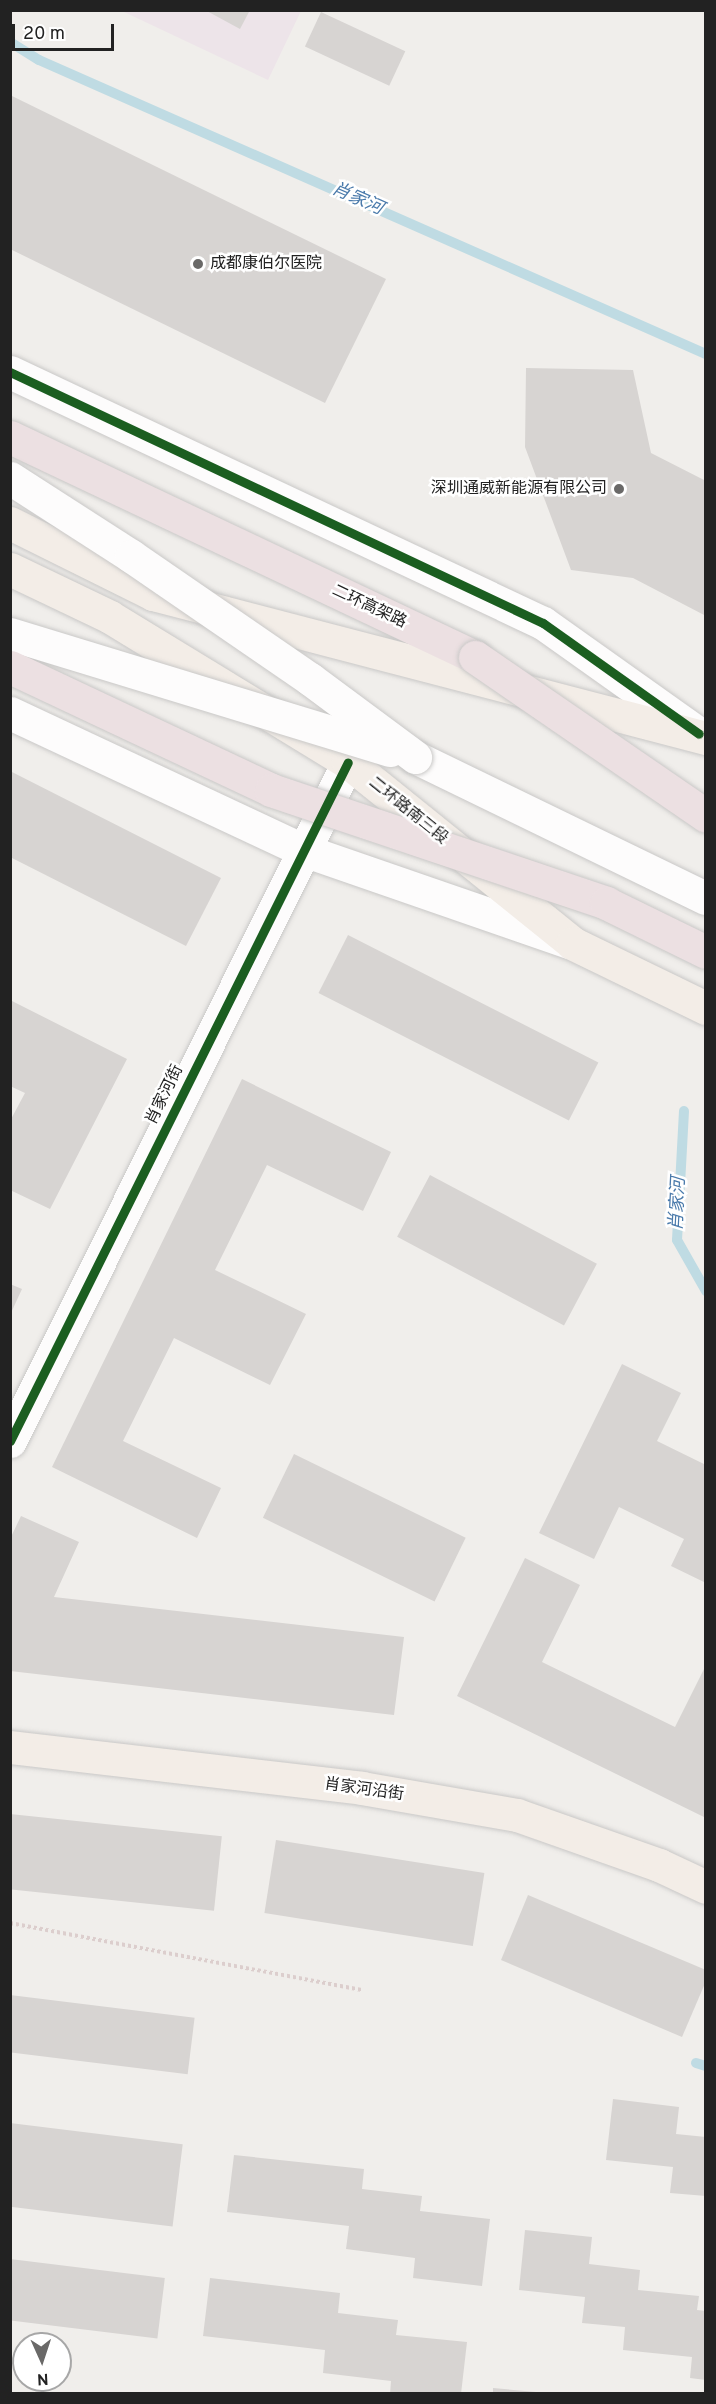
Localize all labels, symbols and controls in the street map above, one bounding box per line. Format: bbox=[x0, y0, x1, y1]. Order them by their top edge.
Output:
scale bar bbox=[15, 12, 117, 50]
text: 20 m bbox=[23, 23, 65, 46]
water label: 肖家河 bbox=[328, 179, 386, 221]
place label: 成都康伯尔医院 bbox=[210, 254, 322, 274]
marker: 成都康伯尔医院 bbox=[191, 257, 205, 271]
place label: 深圳通威新能源有限公司 bbox=[431, 479, 607, 499]
marker: 深圳通威新能源有限公司 bbox=[612, 482, 626, 496]
street label: 二环高架路 bbox=[329, 581, 409, 633]
street label: 二环路南三段 bbox=[365, 773, 451, 849]
street label: 肖家河街 bbox=[142, 1062, 188, 1128]
water label: 肖家河 bbox=[667, 1176, 691, 1232]
street label: 肖家河沿街 bbox=[323, 1775, 405, 1805]
north arrow bbox=[12, 2332, 72, 2392]
text: N bbox=[37, 2368, 49, 2388]

